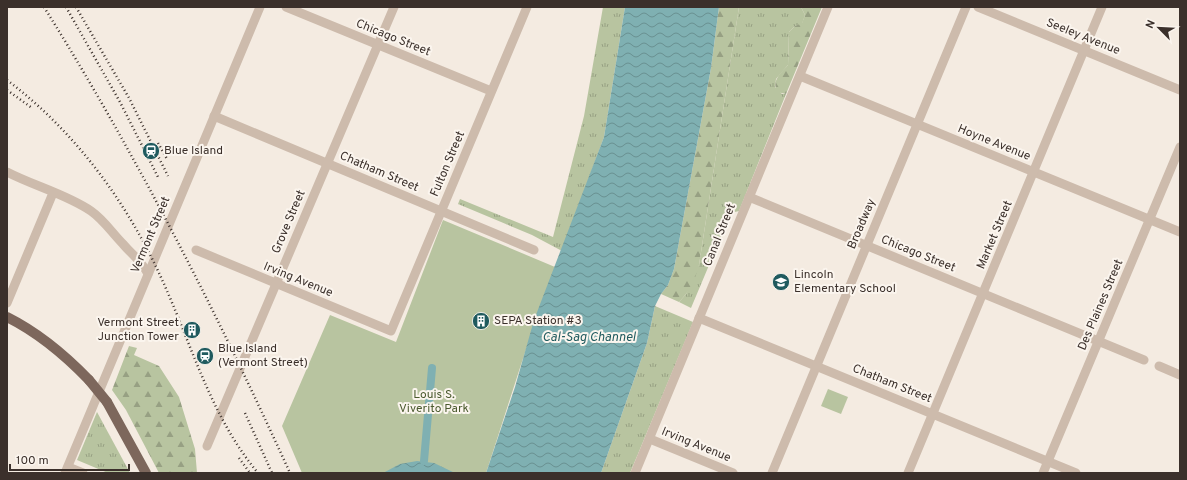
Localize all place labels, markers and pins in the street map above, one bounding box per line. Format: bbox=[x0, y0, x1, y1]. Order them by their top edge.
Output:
station icon: Blue Island bbox=[141, 141, 161, 161]
place label: Blue Island bbox=[164, 143, 223, 159]
place label: Lincoln Elementary School bbox=[794, 267, 896, 297]
school or university icon: Lincoln Elementary School bbox=[771, 272, 791, 292]
building icon: SEPA Station #3 bbox=[471, 311, 491, 331]
place label: SEPA Station #3 bbox=[494, 313, 582, 329]
place label: Vermont Street Junction Tower bbox=[97, 315, 179, 345]
building icon: Vermont Street Junction Tower bbox=[182, 320, 202, 340]
place label: Blue Island (Vermont Street) bbox=[218, 341, 308, 371]
station icon: Blue Island (Vermont Street) bbox=[195, 346, 215, 366]

